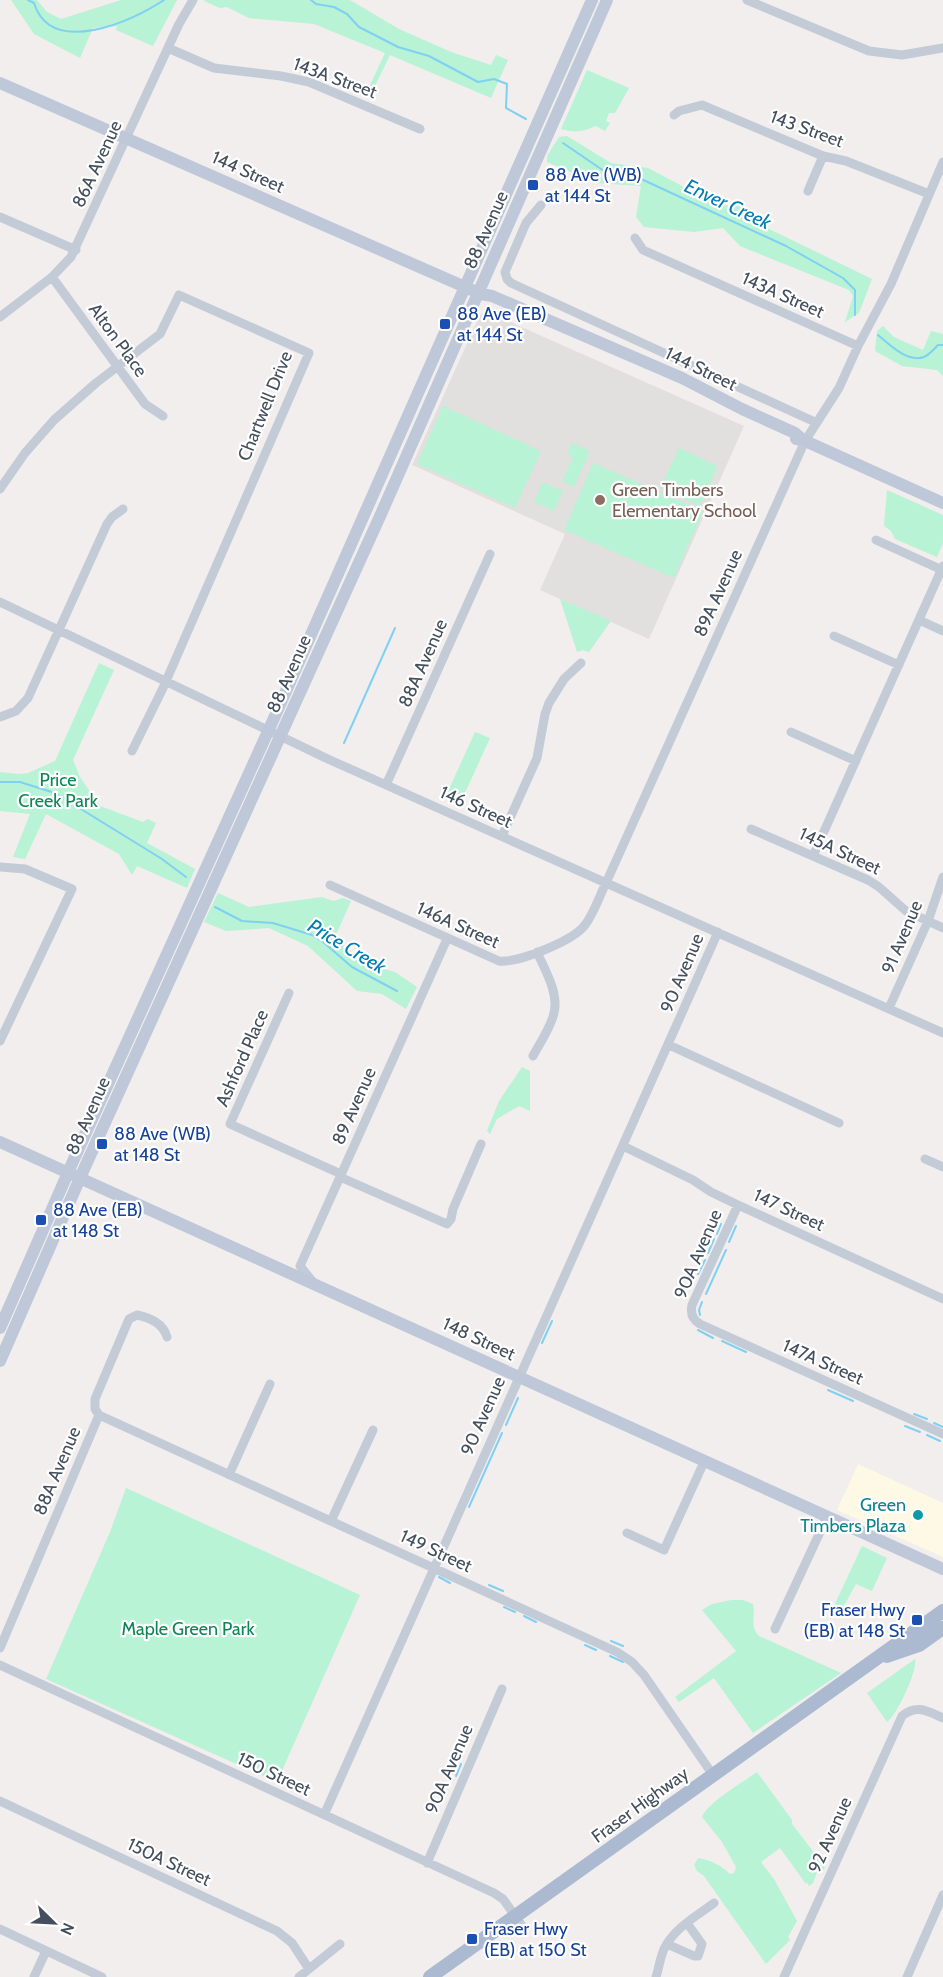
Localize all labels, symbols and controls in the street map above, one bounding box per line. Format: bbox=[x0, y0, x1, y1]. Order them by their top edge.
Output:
street label: 143A Street bbox=[290, 53, 380, 103]
street label: 143 Street bbox=[767, 106, 847, 152]
street label: 86A Avenue bbox=[67, 117, 127, 211]
street label: 144 Street bbox=[208, 146, 288, 198]
place label: 88 Ave (WB) at 144 St bbox=[545, 164, 642, 207]
water label: Enver Creek bbox=[681, 174, 776, 235]
marker: 88 Ave (WB) at 144 St bbox=[526, 178, 540, 192]
street label: 88 Avenue bbox=[459, 188, 513, 272]
street label: 143A Street bbox=[739, 267, 827, 323]
street label: Alton Place bbox=[84, 299, 152, 381]
place label: 88 Ave (EB) at 144 St bbox=[457, 303, 547, 346]
marker: 88 Ave (EB) at 144 St bbox=[438, 317, 452, 331]
street label: 144 Street bbox=[662, 342, 740, 396]
street label: Chartwell Drive bbox=[233, 348, 297, 464]
place label: Green Timbers Elementary School bbox=[612, 479, 757, 522]
marker: Green Timbers Elementary School bbox=[593, 493, 607, 507]
street label: 89A Avenue bbox=[689, 546, 747, 640]
street label: 88A Avenue bbox=[394, 616, 452, 710]
street label: 88 Avenue bbox=[262, 632, 316, 716]
park label: Price Creek Park bbox=[18, 769, 99, 812]
street label: 146 Street bbox=[436, 781, 516, 833]
street label: 145A Street bbox=[796, 823, 884, 879]
street label: 146A Street bbox=[413, 897, 503, 953]
street label: 91 Avenue bbox=[877, 897, 927, 977]
water label: Price Creek bbox=[304, 913, 392, 979]
street label: 90 Avenue bbox=[655, 930, 709, 1016]
street label: Ashford Place bbox=[211, 1006, 273, 1110]
street label: 89 Avenue bbox=[327, 1064, 381, 1148]
street label: 88 Avenue bbox=[61, 1074, 115, 1158]
place label: 88 Ave (WB) at 148 St bbox=[114, 1123, 211, 1166]
marker: 88 Ave (WB) at 148 St bbox=[95, 1137, 109, 1151]
street label: 147 Street bbox=[750, 1184, 828, 1236]
place label: 88 Ave (EB) at 148 St bbox=[53, 1199, 143, 1242]
street label: 90A Avenue bbox=[669, 1206, 727, 1302]
marker: 88 Ave (EB) at 148 St bbox=[34, 1213, 48, 1227]
street label: 148 Street bbox=[439, 1313, 519, 1365]
street label: 147A Street bbox=[779, 1334, 867, 1390]
street label: 90 Avenue bbox=[456, 1373, 510, 1459]
street label: 88A Avenue bbox=[29, 1423, 85, 1519]
place label: Green Timbers Plaza bbox=[800, 1494, 906, 1537]
marker: Green Timbers Plaza bbox=[911, 1508, 925, 1522]
street label: 149 Street bbox=[397, 1525, 475, 1577]
place label: Fraser Hwy (EB) at 148 St bbox=[804, 1599, 905, 1642]
marker: Fraser Hwy (EB) at 148 St bbox=[910, 1613, 924, 1627]
park label: Maple Green Park bbox=[121, 1618, 255, 1640]
street label: 90A Avenue bbox=[420, 1721, 478, 1817]
street label: 150 Street bbox=[234, 1747, 314, 1801]
street label: Fraser Highway bbox=[587, 1762, 693, 1848]
street label: 92 Avenue bbox=[804, 1794, 856, 1876]
street label: 150A Street bbox=[124, 1833, 214, 1891]
north arrow bbox=[24, 1893, 84, 1953]
place label: Fraser Hwy (EB) at 150 St bbox=[484, 1918, 586, 1961]
text: N bbox=[56, 1920, 78, 1938]
marker: Fraser Hwy (EB) at 150 St bbox=[465, 1932, 479, 1946]

